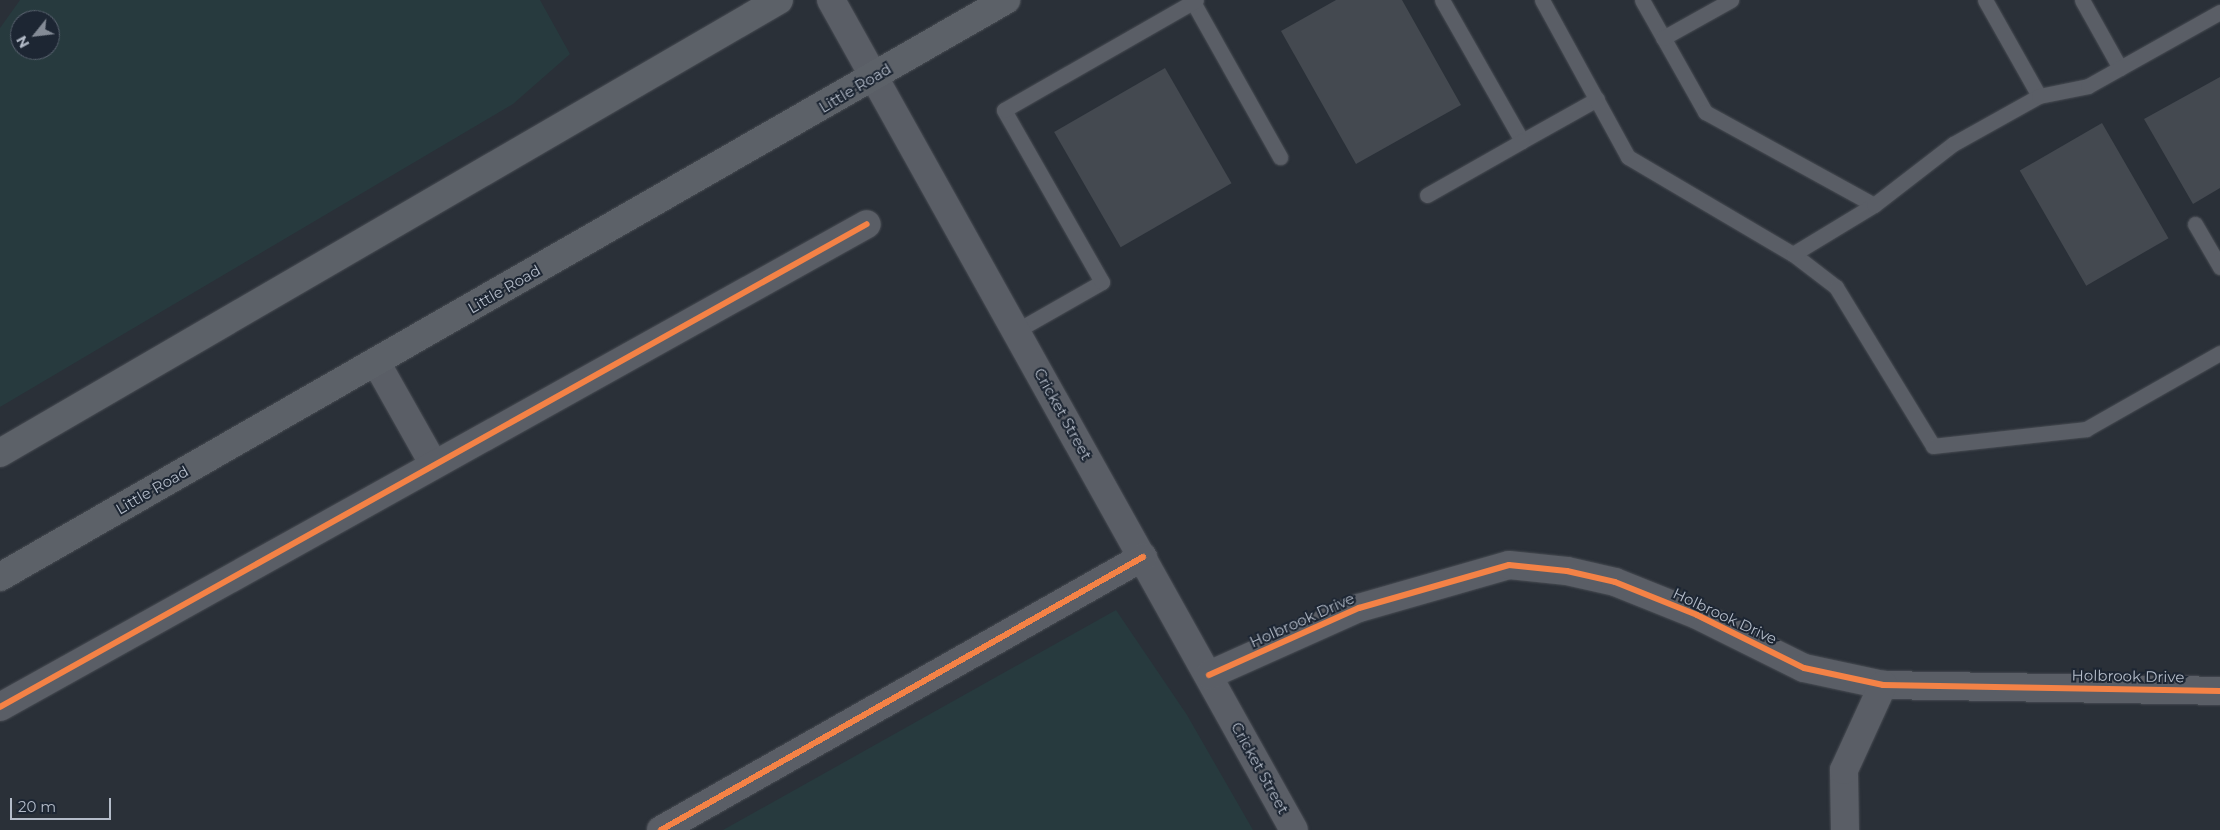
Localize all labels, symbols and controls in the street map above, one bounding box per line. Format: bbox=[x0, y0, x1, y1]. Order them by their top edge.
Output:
north arrow bbox=[10, 10, 60, 60]
text: N bbox=[12, 32, 33, 51]
street label: Little Road bbox=[816, 59, 894, 117]
street label: Little Road bbox=[464, 261, 544, 317]
street label: Cricket Street bbox=[1030, 365, 1096, 463]
street label: Little Road bbox=[112, 462, 192, 518]
street label: Holbrook Drive bbox=[1670, 584, 1780, 648]
street label: Holbrook Drive bbox=[1247, 589, 1357, 651]
street label: Holbrook Drive bbox=[2072, 666, 2184, 686]
street label: Cricket Street bbox=[1227, 719, 1293, 817]
scale bar bbox=[12, 788, 114, 820]
text: 20 m bbox=[18, 797, 56, 816]

